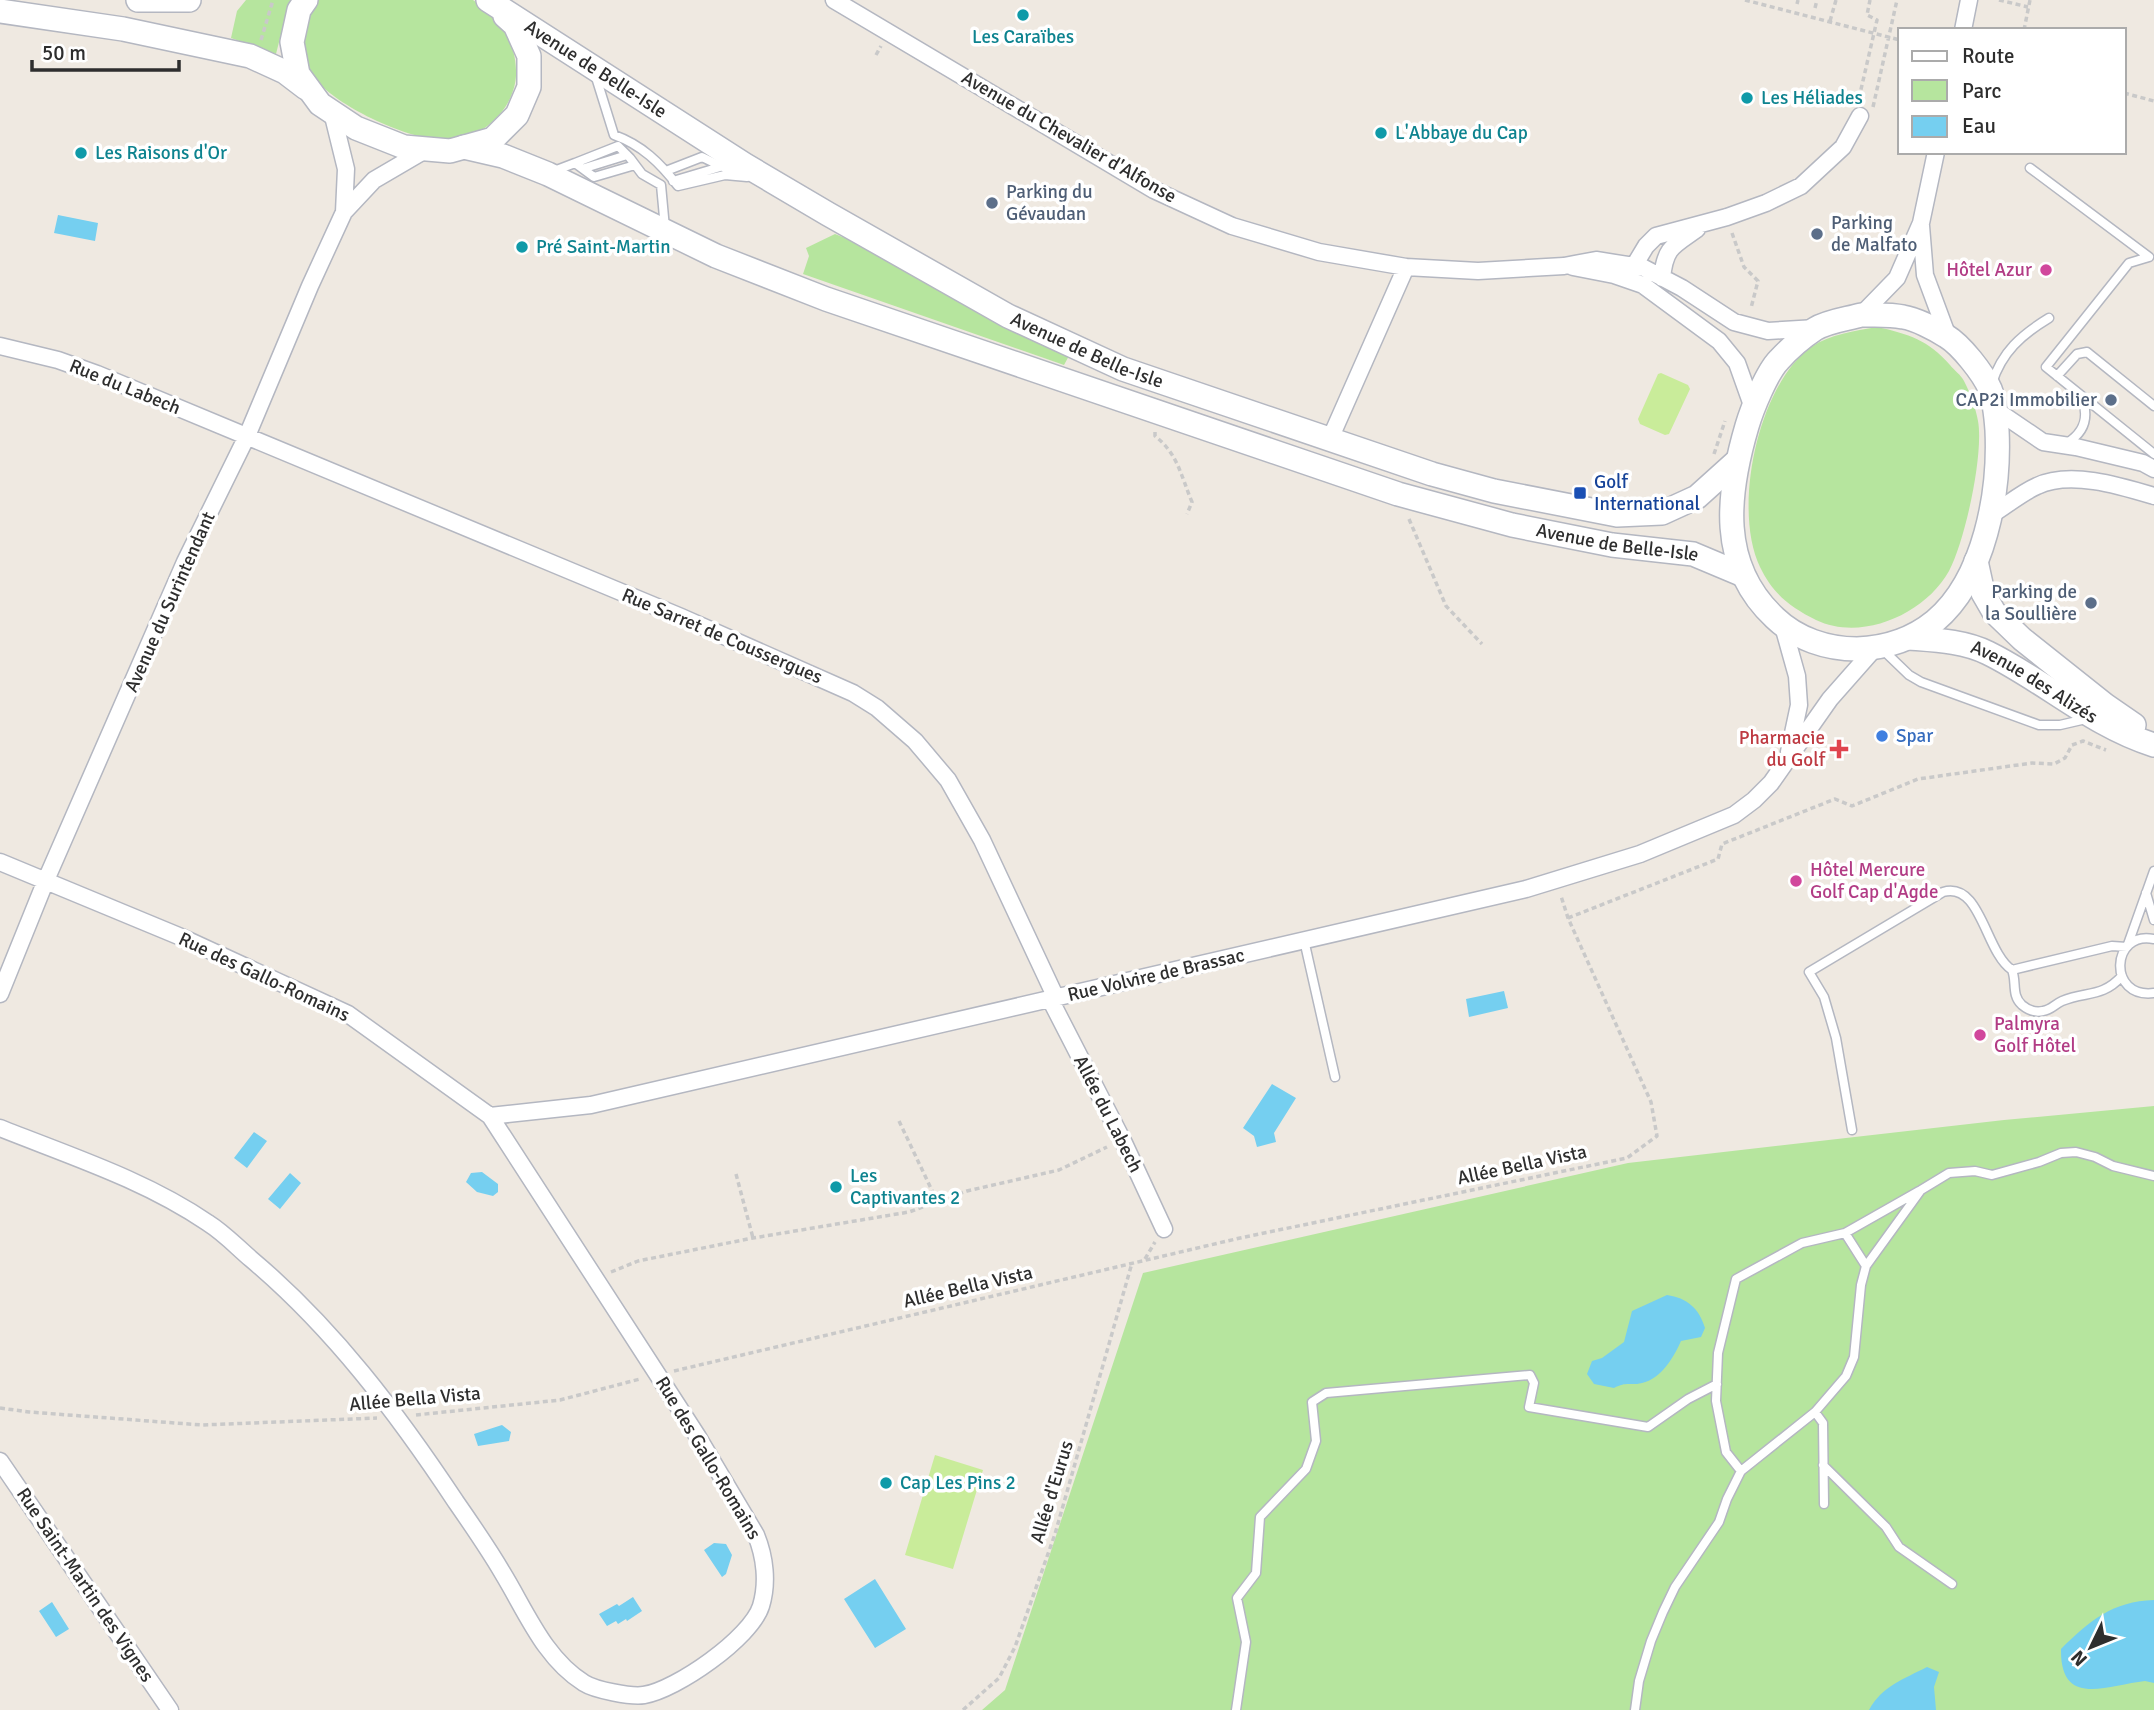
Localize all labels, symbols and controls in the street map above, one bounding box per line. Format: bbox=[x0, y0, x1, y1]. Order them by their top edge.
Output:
marker: Les Caraïbes bbox=[1015, 7, 1031, 23]
street label: Avenue de Belle-Isle bbox=[520, 15, 671, 124]
place label: Les Caraïbes bbox=[972, 25, 1074, 49]
scale bar bbox=[32, 28, 178, 72]
legend bbox=[1898, 28, 2126, 154]
text: 50 m bbox=[42, 40, 86, 66]
text: Route bbox=[1962, 43, 2014, 69]
street label: Avenue du Chevalier d'Alfonse bbox=[957, 66, 1181, 208]
text: Parc bbox=[1962, 78, 2001, 104]
place label: Les Héliades bbox=[1761, 86, 1863, 110]
marker: Les Héliades bbox=[1739, 90, 1755, 106]
text: Eau bbox=[1962, 113, 1996, 139]
place label: L'Abbaye du Cap bbox=[1395, 121, 1528, 145]
marker: L'Abbaye du Cap bbox=[1373, 125, 1389, 141]
place label: Les Raisons d'Or bbox=[95, 141, 227, 165]
marker: Les Raisons d'Or bbox=[73, 145, 89, 161]
place label: Parking du Gévaudan bbox=[1006, 180, 1093, 226]
marker: Parking du Gévaudan bbox=[984, 195, 1000, 211]
place label: Parking de Malfato bbox=[1831, 211, 1917, 257]
marker: Parking de Malfato bbox=[1809, 226, 1825, 242]
place label: Pré Saint-Martin bbox=[536, 235, 671, 259]
marker: Pré Saint-Martin bbox=[514, 239, 530, 255]
place label: Hôtel Azur bbox=[1946, 258, 2032, 282]
marker: Hôtel Azur bbox=[2038, 262, 2054, 278]
street label: Avenue de Belle-Isle bbox=[1007, 307, 1166, 394]
street label: Rue du Labech bbox=[66, 354, 184, 420]
place label: CAP2i Immobilier bbox=[1955, 388, 2097, 412]
marker: CAP2i Immobilier bbox=[2103, 392, 2119, 408]
place label: Golf International bbox=[1594, 470, 1700, 516]
marker: Golf International bbox=[1572, 485, 1588, 501]
street label: Avenue du Surintendant bbox=[119, 508, 221, 696]
street label: Avenue de Belle-Isle bbox=[1534, 518, 1703, 567]
place label: Parking de la Soullière bbox=[1985, 580, 2077, 626]
street label: Rue Sarret de Coussergues bbox=[618, 583, 826, 689]
marker: Parking de la Soullière bbox=[2083, 595, 2099, 611]
street label: Avenue des Alizés bbox=[1967, 635, 2102, 729]
place label: Spar bbox=[1896, 724, 1933, 748]
place label: Pharmacie du Golf bbox=[1739, 726, 1827, 772]
marker: Spar bbox=[1874, 728, 1890, 744]
marker: Pharmacie du Golf bbox=[1831, 741, 1847, 757]
place label: Hôtel Mercure Golf Cap d'Agde bbox=[1810, 858, 1938, 904]
marker: Hôtel Mercure Golf Cap d'Agde bbox=[1788, 873, 1804, 889]
street label: Rue des Gallo-Romains bbox=[175, 927, 353, 1027]
street label: Rue Volvire de Brassac bbox=[1065, 943, 1247, 1007]
place label: Palmyra Golf Hôtel bbox=[1994, 1012, 2076, 1058]
marker: Palmyra Golf Hôtel bbox=[1972, 1027, 1988, 1043]
street label: Allée du Labech bbox=[1068, 1051, 1148, 1177]
street label: Allée Bella Vista bbox=[1455, 1140, 1589, 1190]
place label: Les Captivantes 2 bbox=[850, 1164, 960, 1210]
marker: Les Captivantes 2 bbox=[828, 1179, 844, 1195]
street label: Allée Bella Vista bbox=[901, 1260, 1035, 1314]
street label: Rue des Gallo-Romains bbox=[650, 1372, 766, 1544]
street label: Allée Bella Vista bbox=[348, 1381, 482, 1417]
street label: Allée d'Eurus bbox=[1025, 1438, 1079, 1546]
place label: Cap Les Pins 2 bbox=[900, 1471, 1016, 1495]
marker: Cap Les Pins 2 bbox=[878, 1475, 894, 1491]
street label: Rue Saint-Martin des Vignes bbox=[11, 1483, 159, 1687]
north arrow bbox=[2056, 1612, 2126, 1682]
text: N bbox=[2066, 1645, 2093, 1671]

